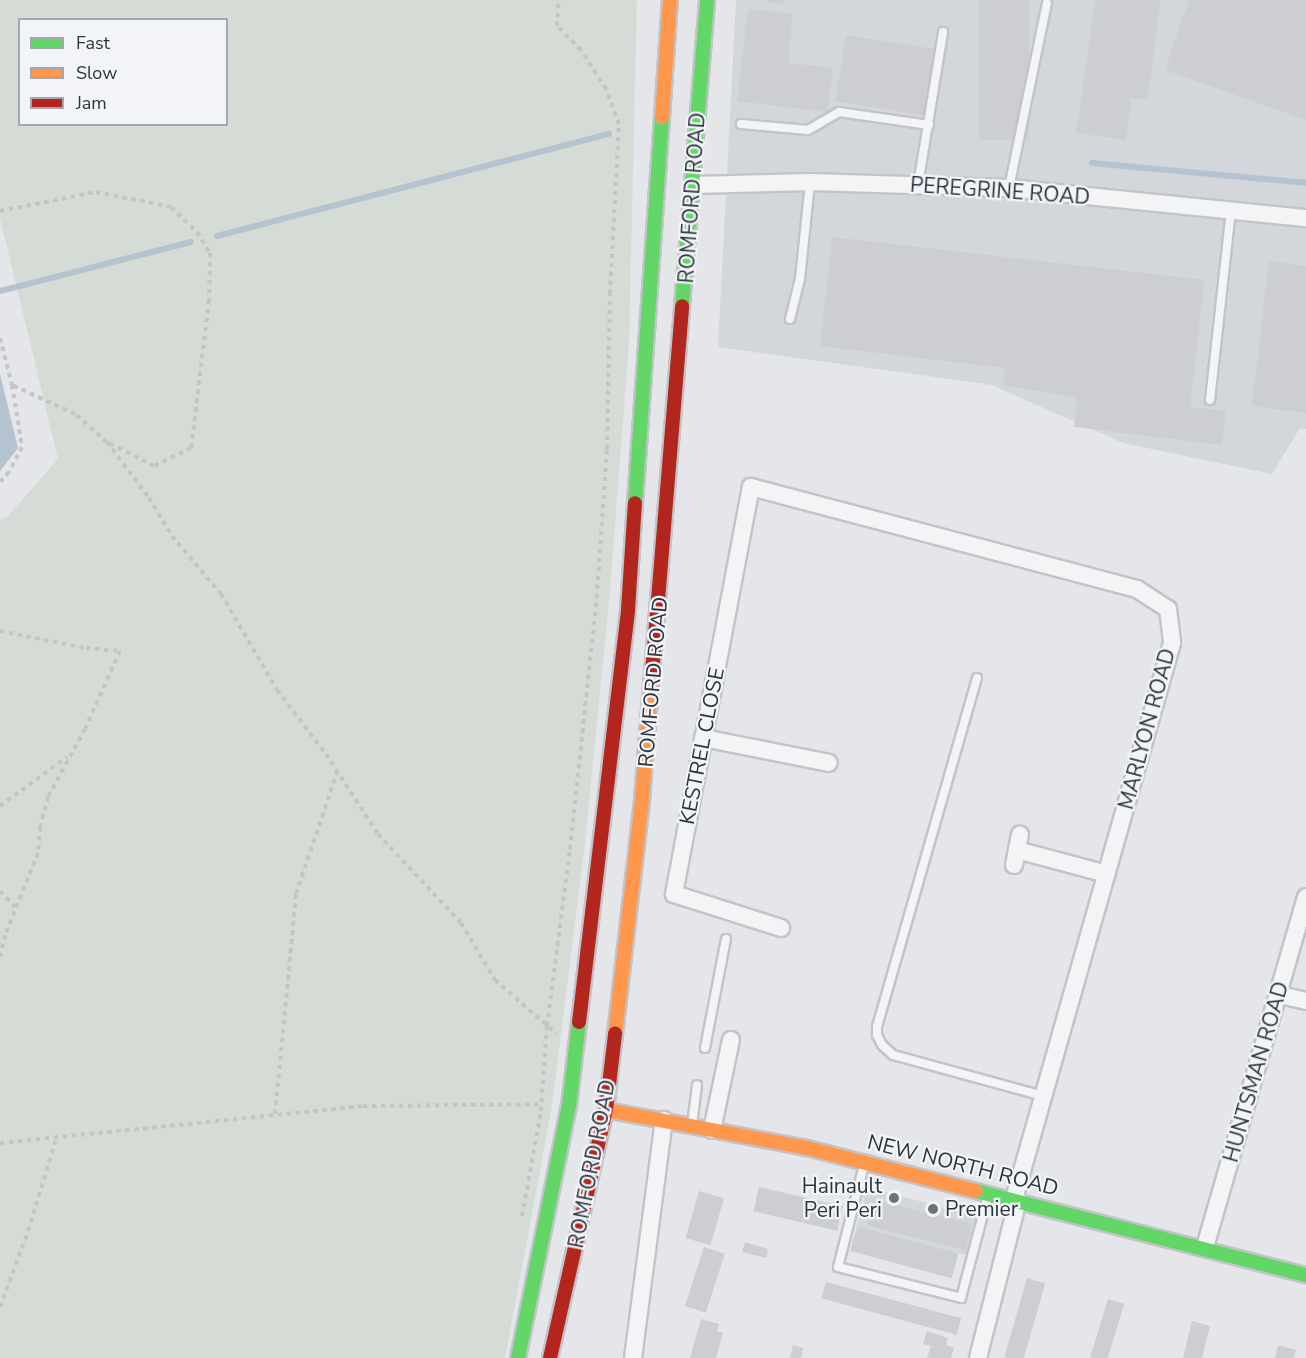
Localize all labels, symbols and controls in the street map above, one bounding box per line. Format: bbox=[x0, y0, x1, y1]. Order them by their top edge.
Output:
legend bbox=[18, 18, 228, 126]
text: Fast bbox=[76, 31, 110, 55]
text: Slow bbox=[76, 61, 117, 85]
text: Jam bbox=[76, 91, 107, 115]
street label: ROMFORD ROAD bbox=[673, 112, 711, 284]
street label: PEREGRINE ROAD bbox=[909, 172, 1091, 210]
street label: ROMFORD ROAD bbox=[633, 596, 673, 768]
street label: MARLYON ROAD bbox=[1113, 646, 1181, 812]
street label: KESTREL CLOSE bbox=[674, 665, 730, 827]
street label: HUNTSMAN ROAD bbox=[1218, 979, 1294, 1165]
street label: ROMFORD ROAD bbox=[563, 1078, 621, 1250]
street label: NEW NORTH ROAD bbox=[865, 1129, 1061, 1201]
place label: Hainault Peri Peri bbox=[802, 1173, 882, 1223]
marker: Hainault Peri Peri bbox=[887, 1191, 901, 1205]
place label: Premier bbox=[945, 1196, 1018, 1222]
marker: Premier bbox=[926, 1202, 940, 1216]

